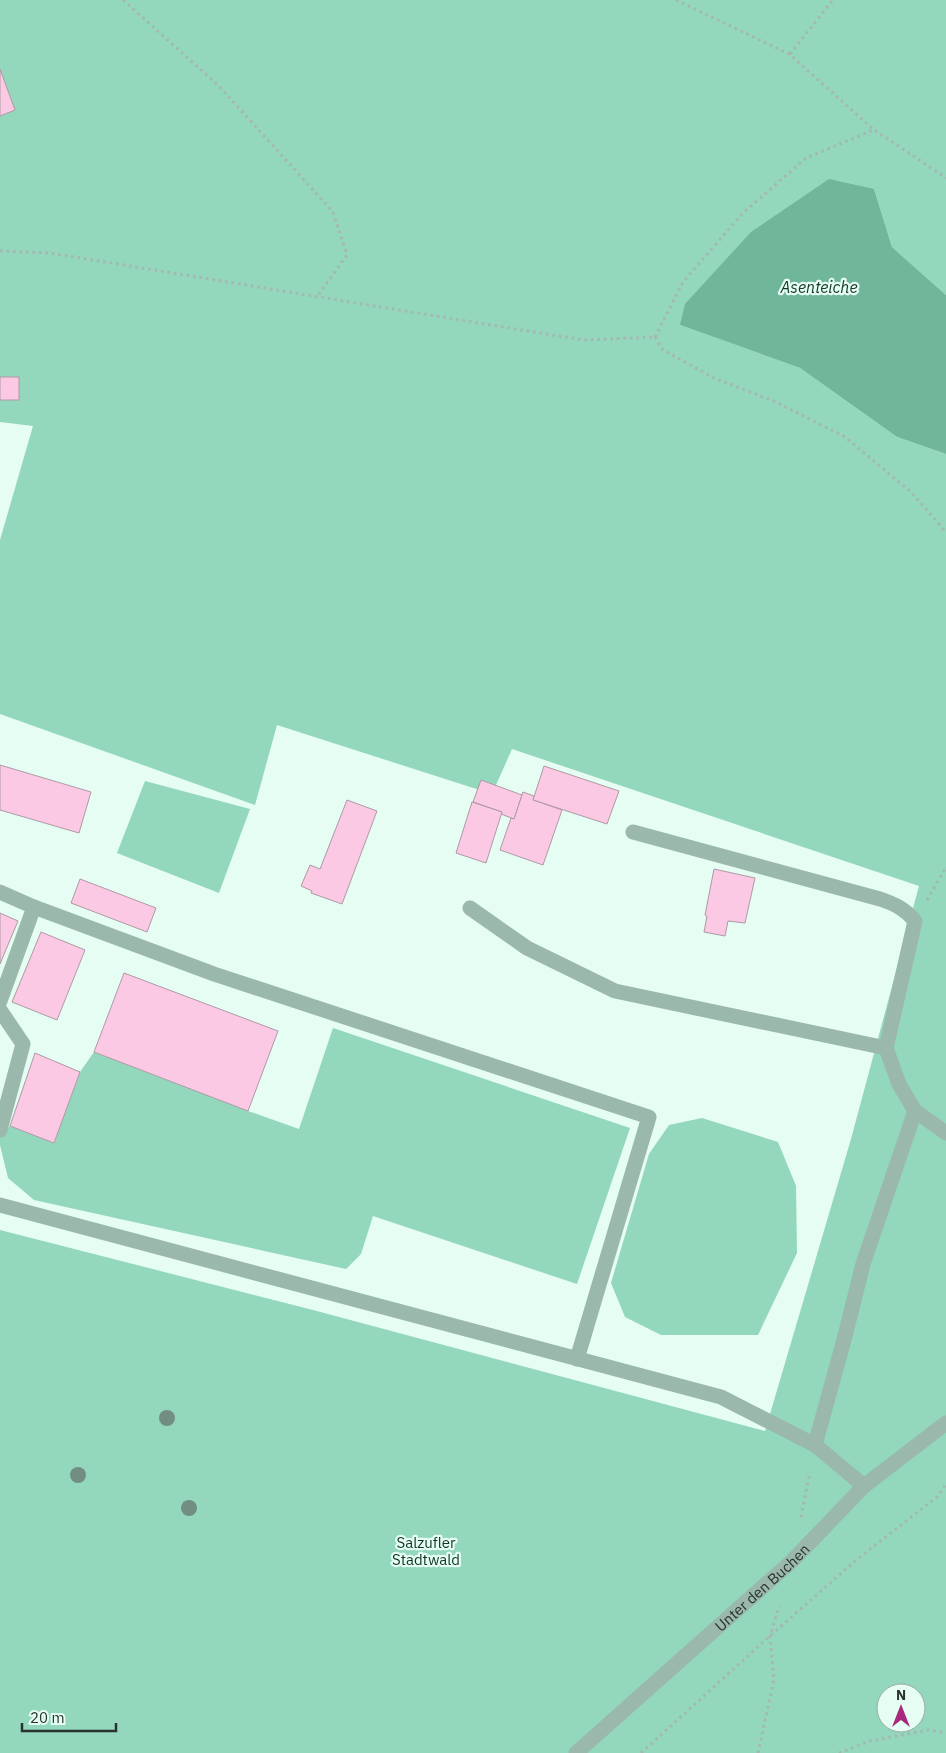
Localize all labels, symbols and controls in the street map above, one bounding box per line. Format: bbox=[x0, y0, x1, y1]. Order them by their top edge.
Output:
water label: Asenteiche bbox=[779, 277, 858, 297]
park label: Salzufler Stadtwald bbox=[392, 1533, 460, 1569]
street label: Unter den Buchen bbox=[710, 1539, 813, 1635]
north arrow bbox=[876, 1683, 926, 1733]
text: N bbox=[896, 1686, 906, 1704]
scale bar bbox=[22, 1700, 116, 1732]
text: 20 m bbox=[30, 1708, 65, 1727]

